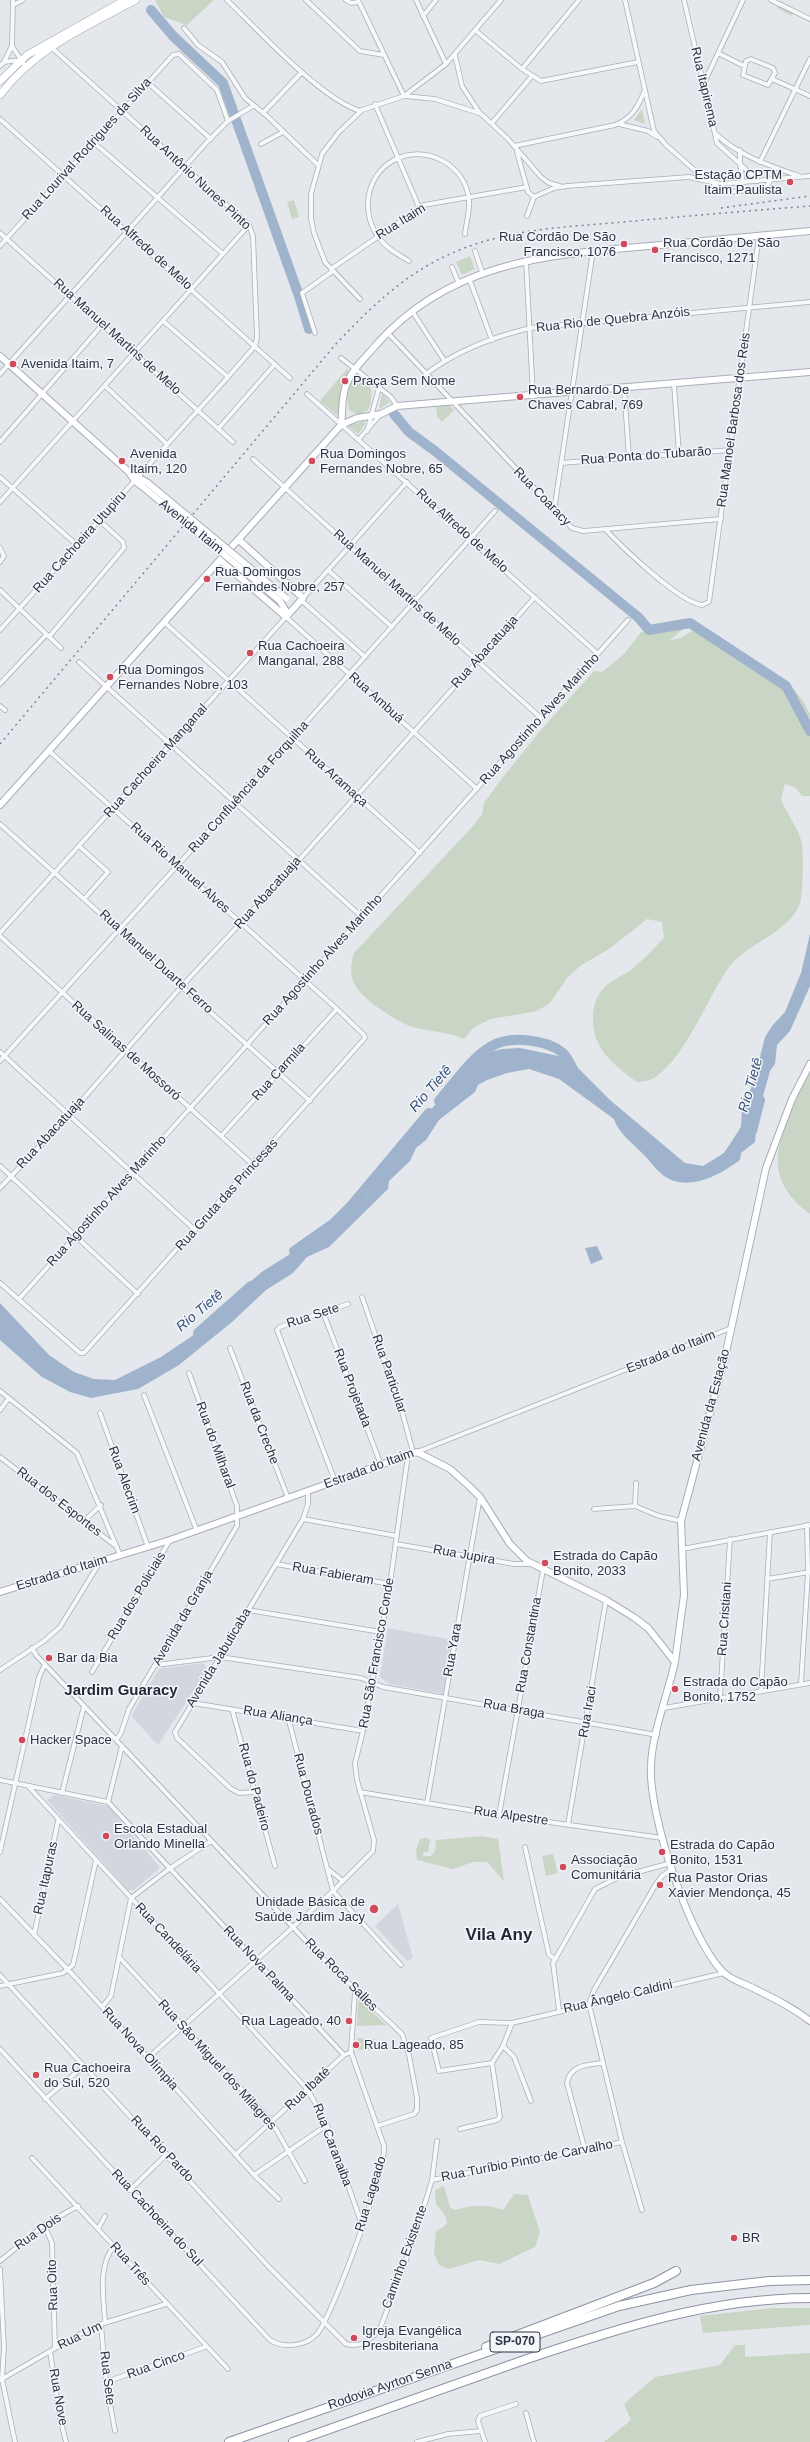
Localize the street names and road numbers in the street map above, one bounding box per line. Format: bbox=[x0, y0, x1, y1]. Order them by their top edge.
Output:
street label: Rua Itapirema bbox=[687, 45, 721, 129]
street label: Rua Lourival Rodrigues da Silva bbox=[19, 75, 155, 223]
street label: Rua Antônio Nunes Pinto bbox=[136, 123, 254, 233]
street label: Rua Itaim bbox=[373, 201, 429, 243]
street label: Rua Alfredo de Melo bbox=[97, 203, 195, 293]
street label: Rua Manuel Martins de Melo bbox=[50, 276, 184, 398]
street label: Rua Rio de Quebra Anzóis bbox=[535, 304, 691, 336]
street label: Rua Manoel Barbosa dos Reis bbox=[714, 332, 754, 508]
street label: Rua Ponta do Tubarão bbox=[580, 444, 712, 468]
street label: Rua Coaracy bbox=[510, 464, 574, 530]
street label: Rua Alfredo de Melo bbox=[413, 486, 511, 576]
street label: Rua Cachoeira Utupiru bbox=[30, 488, 130, 596]
street label: Avenida Itaim bbox=[156, 496, 226, 558]
street label: Rua Manuel Martins de Melo bbox=[330, 527, 464, 649]
street label: Rua Abacatuaja bbox=[448, 612, 522, 692]
street label: Rua Agostinho Alves Marinho bbox=[477, 650, 603, 788]
street label: Rua Ambuá bbox=[345, 669, 407, 727]
street label: Rua Cachoeira Manganal bbox=[101, 701, 211, 821]
street label: Rua Confluência da Forquilha bbox=[186, 718, 312, 856]
street label: Rua Aramaça bbox=[301, 746, 371, 810]
street label: Rua Rio Manuel Alves bbox=[127, 819, 233, 917]
street label: Rua Abacatuaja bbox=[231, 853, 305, 933]
street label: Rua Agostinho Alves Marinho bbox=[260, 891, 386, 1029]
street label: Rua Manuel Duarte Ferro bbox=[96, 907, 216, 1017]
street label: Rua Salinas de Mossoró bbox=[68, 998, 184, 1104]
street label: Rua Carmila bbox=[249, 1040, 309, 1104]
street label: Rua Abacatuaja bbox=[14, 1094, 88, 1172]
street label: Rua Agostinho Alves Marinho bbox=[44, 1132, 170, 1270]
street label: Rua Gruta das Princesas bbox=[173, 1136, 281, 1254]
street label: Rua Sete bbox=[285, 1300, 341, 1332]
street label: Estrada do Itaim bbox=[624, 1327, 718, 1377]
street label: Rua Particular bbox=[368, 1333, 410, 1415]
street label: Rua Projetada bbox=[330, 1346, 374, 1430]
street label: Avenida da Estação bbox=[689, 1347, 733, 1463]
street label: Rua da Creche bbox=[236, 1379, 282, 1467]
street label: Rua do Milharal bbox=[192, 1400, 238, 1490]
street label: Rua Alecrim bbox=[105, 1444, 143, 1516]
street label: Estrada do Itaim bbox=[322, 1445, 416, 1493]
street label: Rua dos Esportes bbox=[13, 1464, 105, 1540]
street label: Rua Jupira bbox=[432, 1542, 496, 1568]
street label: Rua dos Policiais bbox=[105, 1549, 169, 1643]
street label: Estrada do Itaim bbox=[14, 1552, 110, 1594]
street label: Rua Fabieram bbox=[291, 1559, 375, 1589]
street label: Avenida da Granja bbox=[149, 1568, 217, 1668]
street label: Rua São Francisco Conde bbox=[356, 1577, 398, 1729]
street label: Rua Cristiani bbox=[715, 1581, 735, 1657]
street label: Rua Constantina bbox=[513, 1596, 545, 1694]
street label: Avenida Jabuticaba bbox=[183, 1605, 255, 1711]
street label: Rua Yara bbox=[441, 1622, 465, 1678]
street label: Rua Iraci bbox=[576, 1685, 600, 1739]
street label: Rua Braga bbox=[482, 1696, 546, 1722]
street label: Rua Aliança bbox=[242, 1703, 314, 1729]
street label: Rua do Padeiro bbox=[235, 1741, 273, 1833]
street label: Rua Dourados bbox=[290, 1751, 326, 1837]
street label: Rua Alpestre bbox=[473, 1803, 549, 1829]
street label: Rua Itapuras bbox=[31, 1840, 61, 1916]
street label: Rua Candelária bbox=[131, 1900, 205, 1976]
street label: Rua Nova Palma bbox=[220, 1923, 298, 2005]
street label: Rua Roca Salles bbox=[301, 1935, 381, 2015]
street label: Rua Ângelo Caldini bbox=[562, 1977, 674, 2017]
street label: Rua São Miguel dos Milagres bbox=[154, 1997, 280, 2133]
street label: Rua Nova Olímpia bbox=[99, 2004, 181, 2094]
street label: Rua Ibaté bbox=[282, 2064, 334, 2114]
street label: Rua Caranaiba bbox=[309, 2101, 355, 2189]
street label: Rua Rio Pardo bbox=[127, 2112, 197, 2186]
street label: Rua Turíbio Pinto de Carvalho bbox=[440, 2137, 614, 2185]
street label: Rua Lageado bbox=[352, 2154, 390, 2234]
street label: Rua Cachoeira do Sul bbox=[108, 2166, 206, 2270]
street label: Caminho Existente bbox=[379, 2203, 431, 2311]
street label: Rua Dois bbox=[12, 2210, 64, 2254]
street label: Rua Três bbox=[106, 2239, 154, 2289]
street label: Rua Oito bbox=[44, 2259, 62, 2311]
street label: Rua Um bbox=[55, 2319, 105, 2353]
road number: SP-070 bbox=[490, 2332, 540, 2352]
street label: Rua Cinco bbox=[125, 2347, 187, 2383]
street label: Rua Sete bbox=[96, 2350, 118, 2406]
street label: Rodovia Ayrton Senna bbox=[326, 2356, 454, 2414]
street label: Rua Nove bbox=[45, 2367, 71, 2427]

